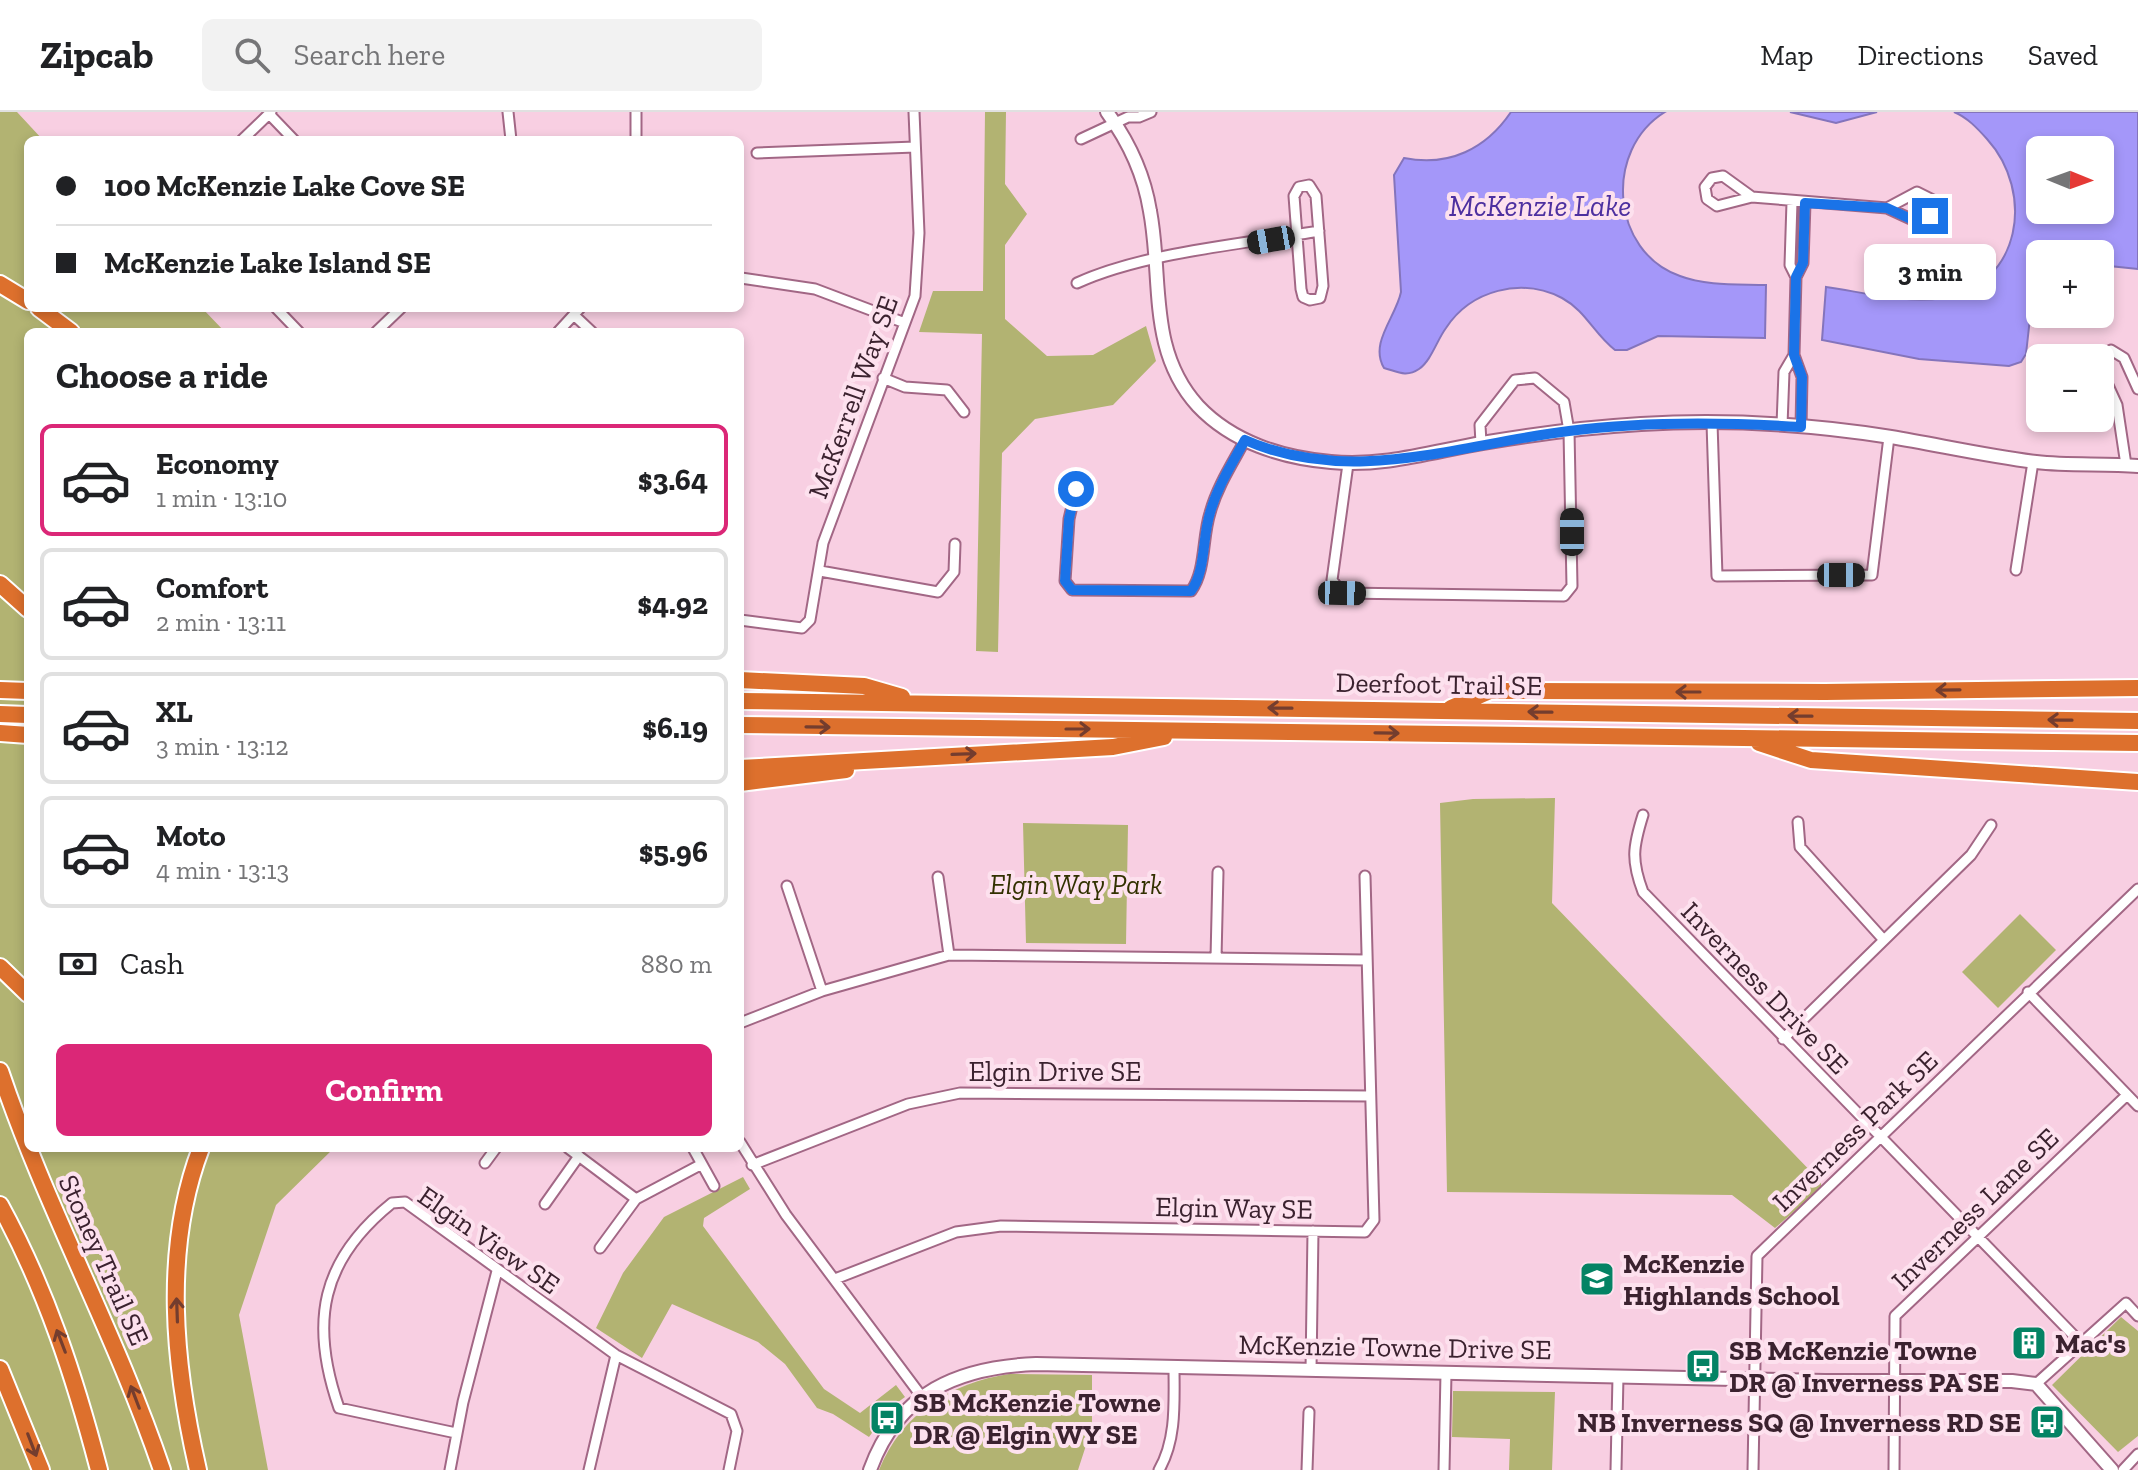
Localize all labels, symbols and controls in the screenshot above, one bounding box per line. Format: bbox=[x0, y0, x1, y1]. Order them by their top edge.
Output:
search box bbox=[202, 19, 762, 91]
text: Zipcab bbox=[40, 32, 154, 78]
icon: search bbox=[230, 33, 274, 77]
text: Search here bbox=[294, 37, 445, 73]
text: Map bbox=[1760, 39, 1813, 72]
text: Directions bbox=[1857, 39, 1984, 72]
text: Saved bbox=[2028, 39, 2098, 72]
north arrow bbox=[2026, 136, 2114, 224]
map controls bbox=[2026, 136, 2114, 432]
text: 100 McKenzie Lake Cove SE bbox=[104, 168, 465, 204]
water label: McKenzie Lake bbox=[1449, 188, 1631, 224]
route end bbox=[1912, 198, 1948, 234]
car bbox=[1245, 224, 1297, 256]
button: + bbox=[2026, 240, 2114, 328]
callout: 3 min bbox=[1864, 244, 1996, 300]
text: McKenzie Lake Island SE bbox=[104, 245, 431, 281]
text: 3 min bbox=[1898, 256, 1962, 288]
street label: McKerrell Way SE bbox=[801, 291, 905, 503]
button: − bbox=[2026, 344, 2114, 432]
text: Choose a ride bbox=[56, 354, 268, 397]
icon: car bbox=[60, 444, 132, 516]
text: Economy bbox=[156, 446, 279, 482]
text: $3.64 bbox=[638, 462, 708, 498]
route start bbox=[1058, 471, 1094, 507]
text: 1 min · 13:10 bbox=[156, 482, 288, 514]
car bbox=[1560, 508, 1584, 556]
car bbox=[1817, 563, 1865, 587]
icon: car bbox=[60, 568, 132, 640]
text: Comfort bbox=[156, 570, 268, 606]
car bbox=[1318, 581, 1366, 605]
text: $4.92 bbox=[637, 586, 708, 622]
text: 2 min · 13:11 bbox=[156, 606, 286, 638]
street label: Deerfoot Trail SE bbox=[1335, 666, 1543, 702]
one-way arrow bbox=[1935, 683, 1962, 698]
one-way arrow bbox=[1675, 684, 1702, 700]
icon: car bbox=[60, 692, 132, 764]
text: XL bbox=[156, 694, 193, 730]
one-way arrow bbox=[1267, 700, 1294, 716]
one-way arrow bbox=[1527, 704, 1554, 720]
one-way arrow bbox=[1787, 708, 1814, 724]
text: $6.19 bbox=[642, 710, 708, 746]
one-way arrow bbox=[2047, 712, 2074, 728]
one-way arrow bbox=[804, 719, 831, 735]
one-way arrow bbox=[1064, 721, 1091, 737]
one-way arrow bbox=[1373, 726, 1400, 741]
text: 3 min · 13:12 bbox=[156, 730, 289, 762]
one-way arrow bbox=[950, 746, 976, 761]
icon: car bbox=[60, 816, 132, 888]
text: Moto bbox=[156, 818, 226, 854]
text: $5.96 bbox=[639, 834, 708, 870]
text: 4 min · 13:13 bbox=[156, 854, 289, 886]
park label: Elgin Way Park bbox=[990, 868, 1163, 901]
street label: Inverness Drive SE bbox=[1674, 895, 1856, 1081]
icon: cash bbox=[56, 942, 100, 986]
text: Cash bbox=[120, 946, 184, 982]
text: 880 m bbox=[641, 948, 712, 980]
button: Confirm bbox=[56, 1044, 712, 1136]
street label: Inverness Park SE bbox=[1766, 1044, 1944, 1218]
street label: Elgin Drive SE bbox=[968, 1055, 1142, 1088]
street label: Inverness Lane SE bbox=[1885, 1121, 2065, 1297]
street label: Stoney Trail SE bbox=[52, 1170, 156, 1350]
street label: Elgin View SE bbox=[412, 1179, 566, 1301]
street label: Elgin Way SE bbox=[1155, 1190, 1313, 1226]
place label: McKenzie Highlands School bbox=[1623, 1247, 1840, 1312]
school or university icon: McKenzie Highlands School bbox=[1578, 1260, 1616, 1298]
one-way arrow bbox=[169, 1297, 184, 1324]
building icon: Mac's bbox=[2010, 1324, 2048, 1362]
place label: Mac's bbox=[2055, 1327, 2126, 1360]
street label: McKenzie Towne Drive SE bbox=[1238, 1328, 1552, 1366]
one-way arrow bbox=[53, 1330, 67, 1354]
place label: SB McKenzie Towne DR @ Inverness PA SE bbox=[1729, 1334, 1999, 1399]
bus stop icon: SB McKenzie Towne DR @ Inverness PA SE bbox=[1684, 1347, 1722, 1385]
one-way arrow bbox=[127, 1385, 141, 1410]
place label: SB McKenzie Towne DR @ Elgin WY SE bbox=[913, 1386, 1161, 1451]
bus stop icon: SB McKenzie Towne DR @ Elgin WY SE bbox=[868, 1399, 906, 1437]
bus stop icon: NB Inverness SQ @ Inverness RD SE bbox=[2028, 1403, 2066, 1441]
place label: NB Inverness SQ @ Inverness RD SE bbox=[1577, 1406, 2021, 1439]
one-way arrow bbox=[26, 1432, 40, 1457]

